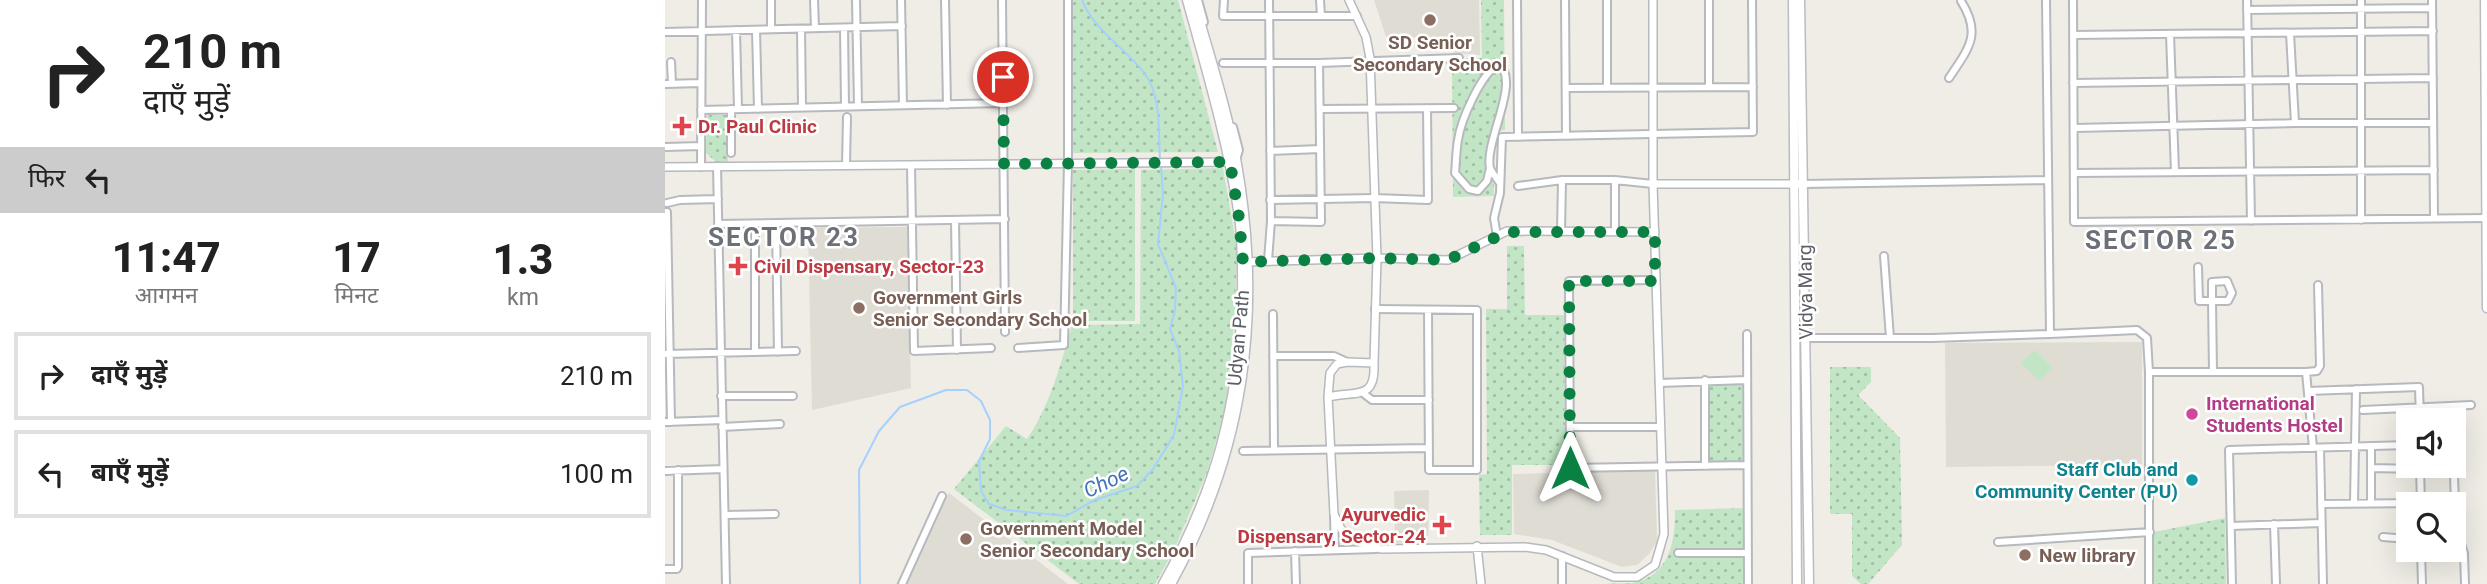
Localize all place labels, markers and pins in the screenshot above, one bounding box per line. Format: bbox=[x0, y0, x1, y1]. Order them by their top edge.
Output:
marker: SD Senior Secondary School bbox=[1422, 12, 1438, 28]
place label: SD Senior Secondary School bbox=[1353, 31, 1507, 76]
pin bbox=[973, 47, 1033, 107]
place label: Dr. Paul Clinic bbox=[698, 115, 817, 138]
marker: Dr. Paul Clinic bbox=[672, 116, 692, 136]
place label: Civil Dispensary, Sector-23 bbox=[754, 255, 984, 278]
marker: Civil Dispensary, Sector-23 bbox=[728, 256, 748, 276]
place label: Government Girls Senior Secondary School bbox=[873, 286, 1087, 331]
marker: Government Girls Senior Secondary School bbox=[851, 300, 867, 316]
place label: International Students Hostel bbox=[2206, 392, 2343, 437]
marker: International Students Hostel bbox=[2184, 406, 2200, 422]
place label: Staff Club and Community Center (PU) bbox=[1975, 458, 2178, 503]
marker: Staff Club and Community Center (PU) bbox=[2184, 472, 2200, 488]
place label: Ayurvedic Dispensary, Sector-24 bbox=[1238, 503, 1426, 548]
marker: Ayurvedic Dispensary, Sector-24 bbox=[1432, 515, 1452, 535]
place label: Government Model Senior Secondary School bbox=[980, 517, 1194, 562]
marker: Government Model Senior Secondary School bbox=[958, 531, 974, 547]
place label: New library bbox=[2039, 544, 2136, 567]
marker: New library bbox=[2017, 547, 2033, 563]

